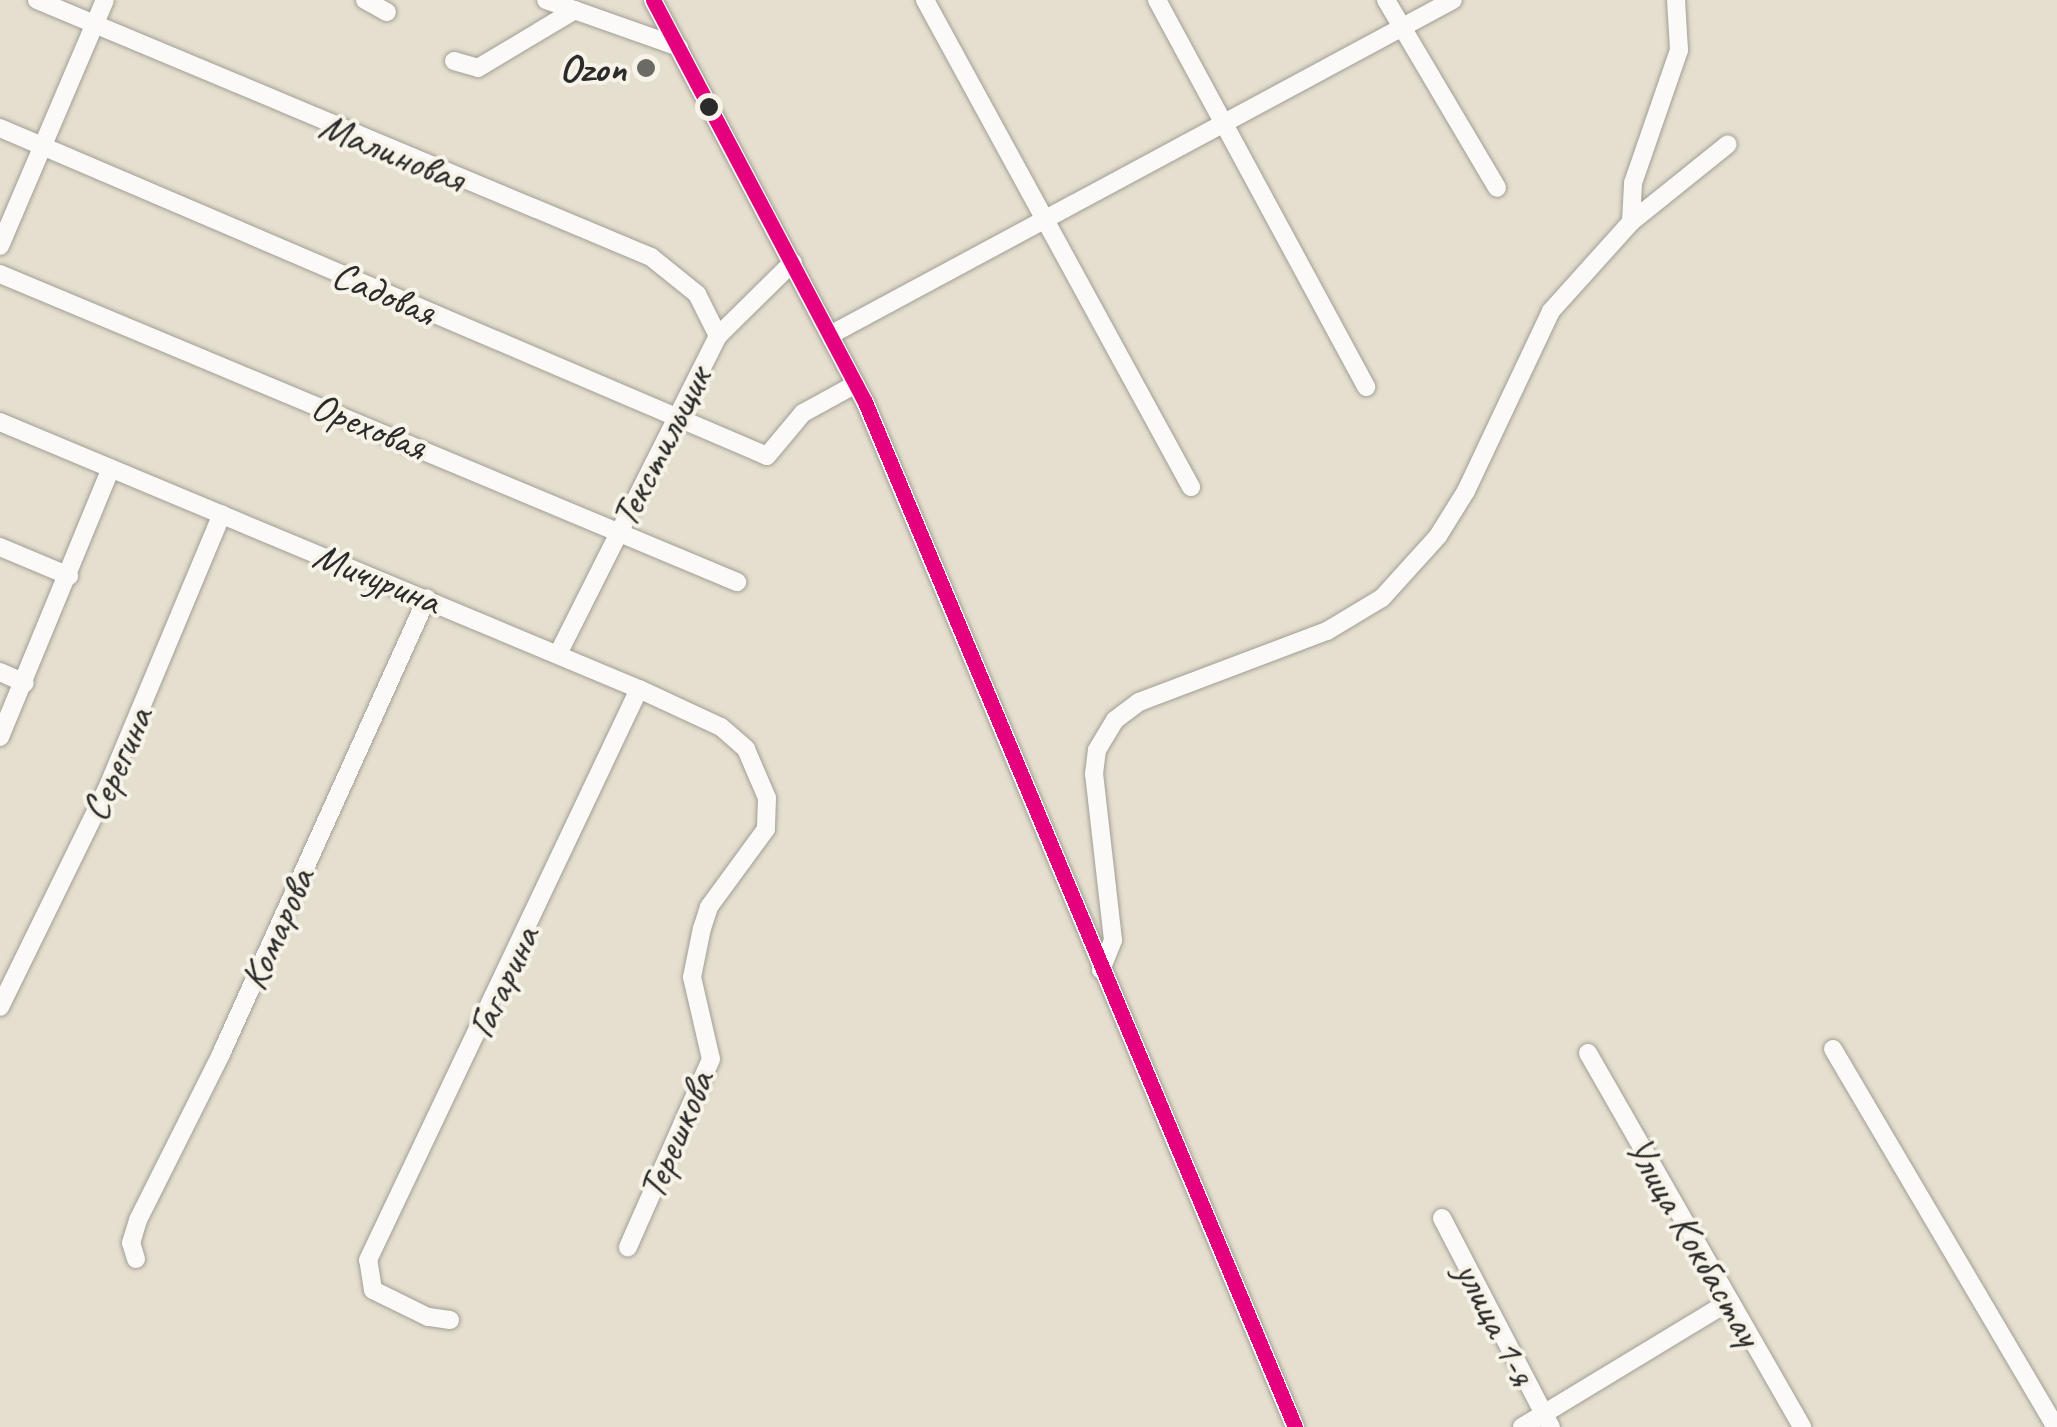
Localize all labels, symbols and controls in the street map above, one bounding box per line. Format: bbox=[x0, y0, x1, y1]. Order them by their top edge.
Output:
place label: Ozon bbox=[559, 44, 626, 92]
marker: Ozon bbox=[635, 57, 657, 79]
unlabelled marker bbox=[699, 97, 719, 117]
street label: Малиновая bbox=[313, 101, 471, 203]
street label: Садовая bbox=[325, 250, 443, 336]
street label: Текстильщик bbox=[600, 359, 722, 535]
street label: Ореховая bbox=[305, 381, 433, 471]
street label: Мичурина bbox=[307, 531, 447, 625]
street label: Серегина bbox=[71, 699, 163, 829]
street label: Комарова bbox=[229, 861, 325, 997]
street label: Гагарина bbox=[456, 919, 550, 1045]
street label: Терешкова bbox=[628, 1064, 724, 1206]
street label: Улица Кокбастау bbox=[1617, 1131, 1771, 1351]
street label: улица 1-я bbox=[1445, 1253, 1547, 1393]

